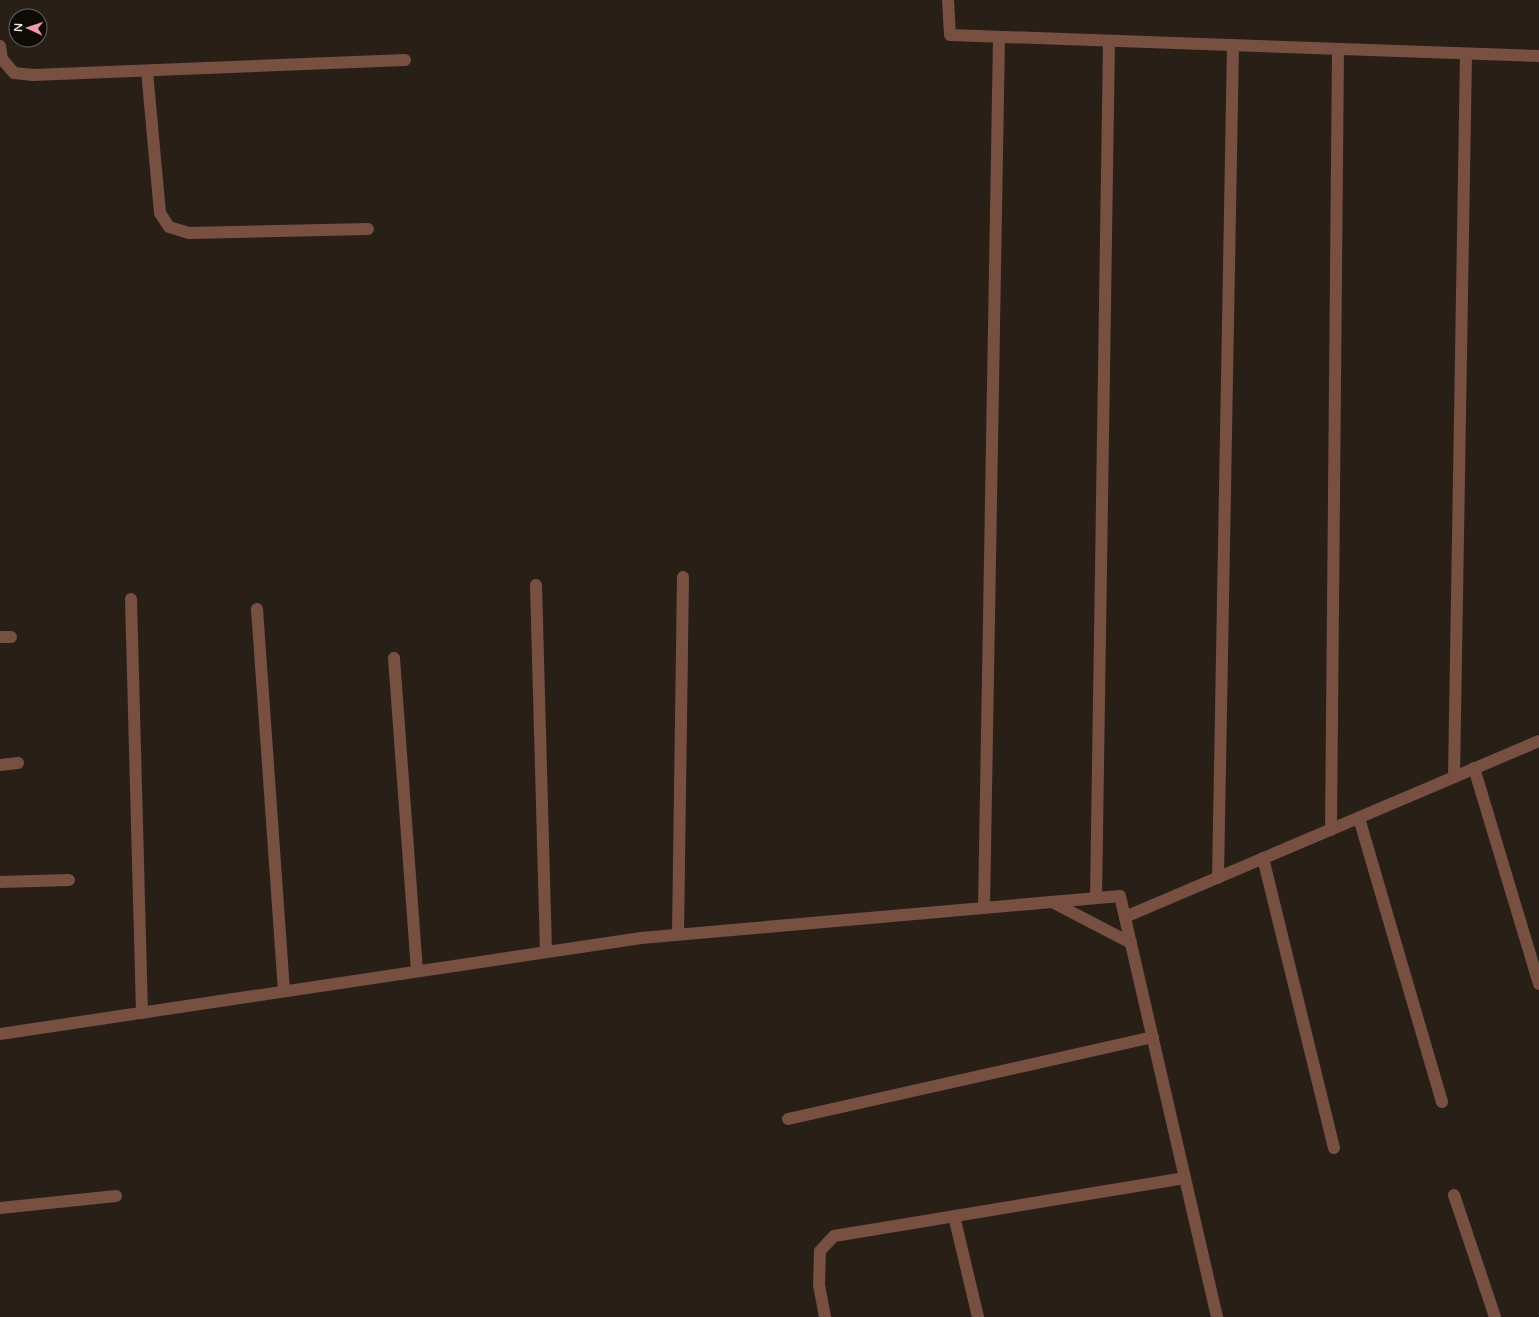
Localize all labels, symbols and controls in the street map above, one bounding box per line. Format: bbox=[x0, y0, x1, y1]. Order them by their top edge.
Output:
north arrow bbox=[8, 8, 48, 48]
text: N bbox=[12, 23, 25, 32]

